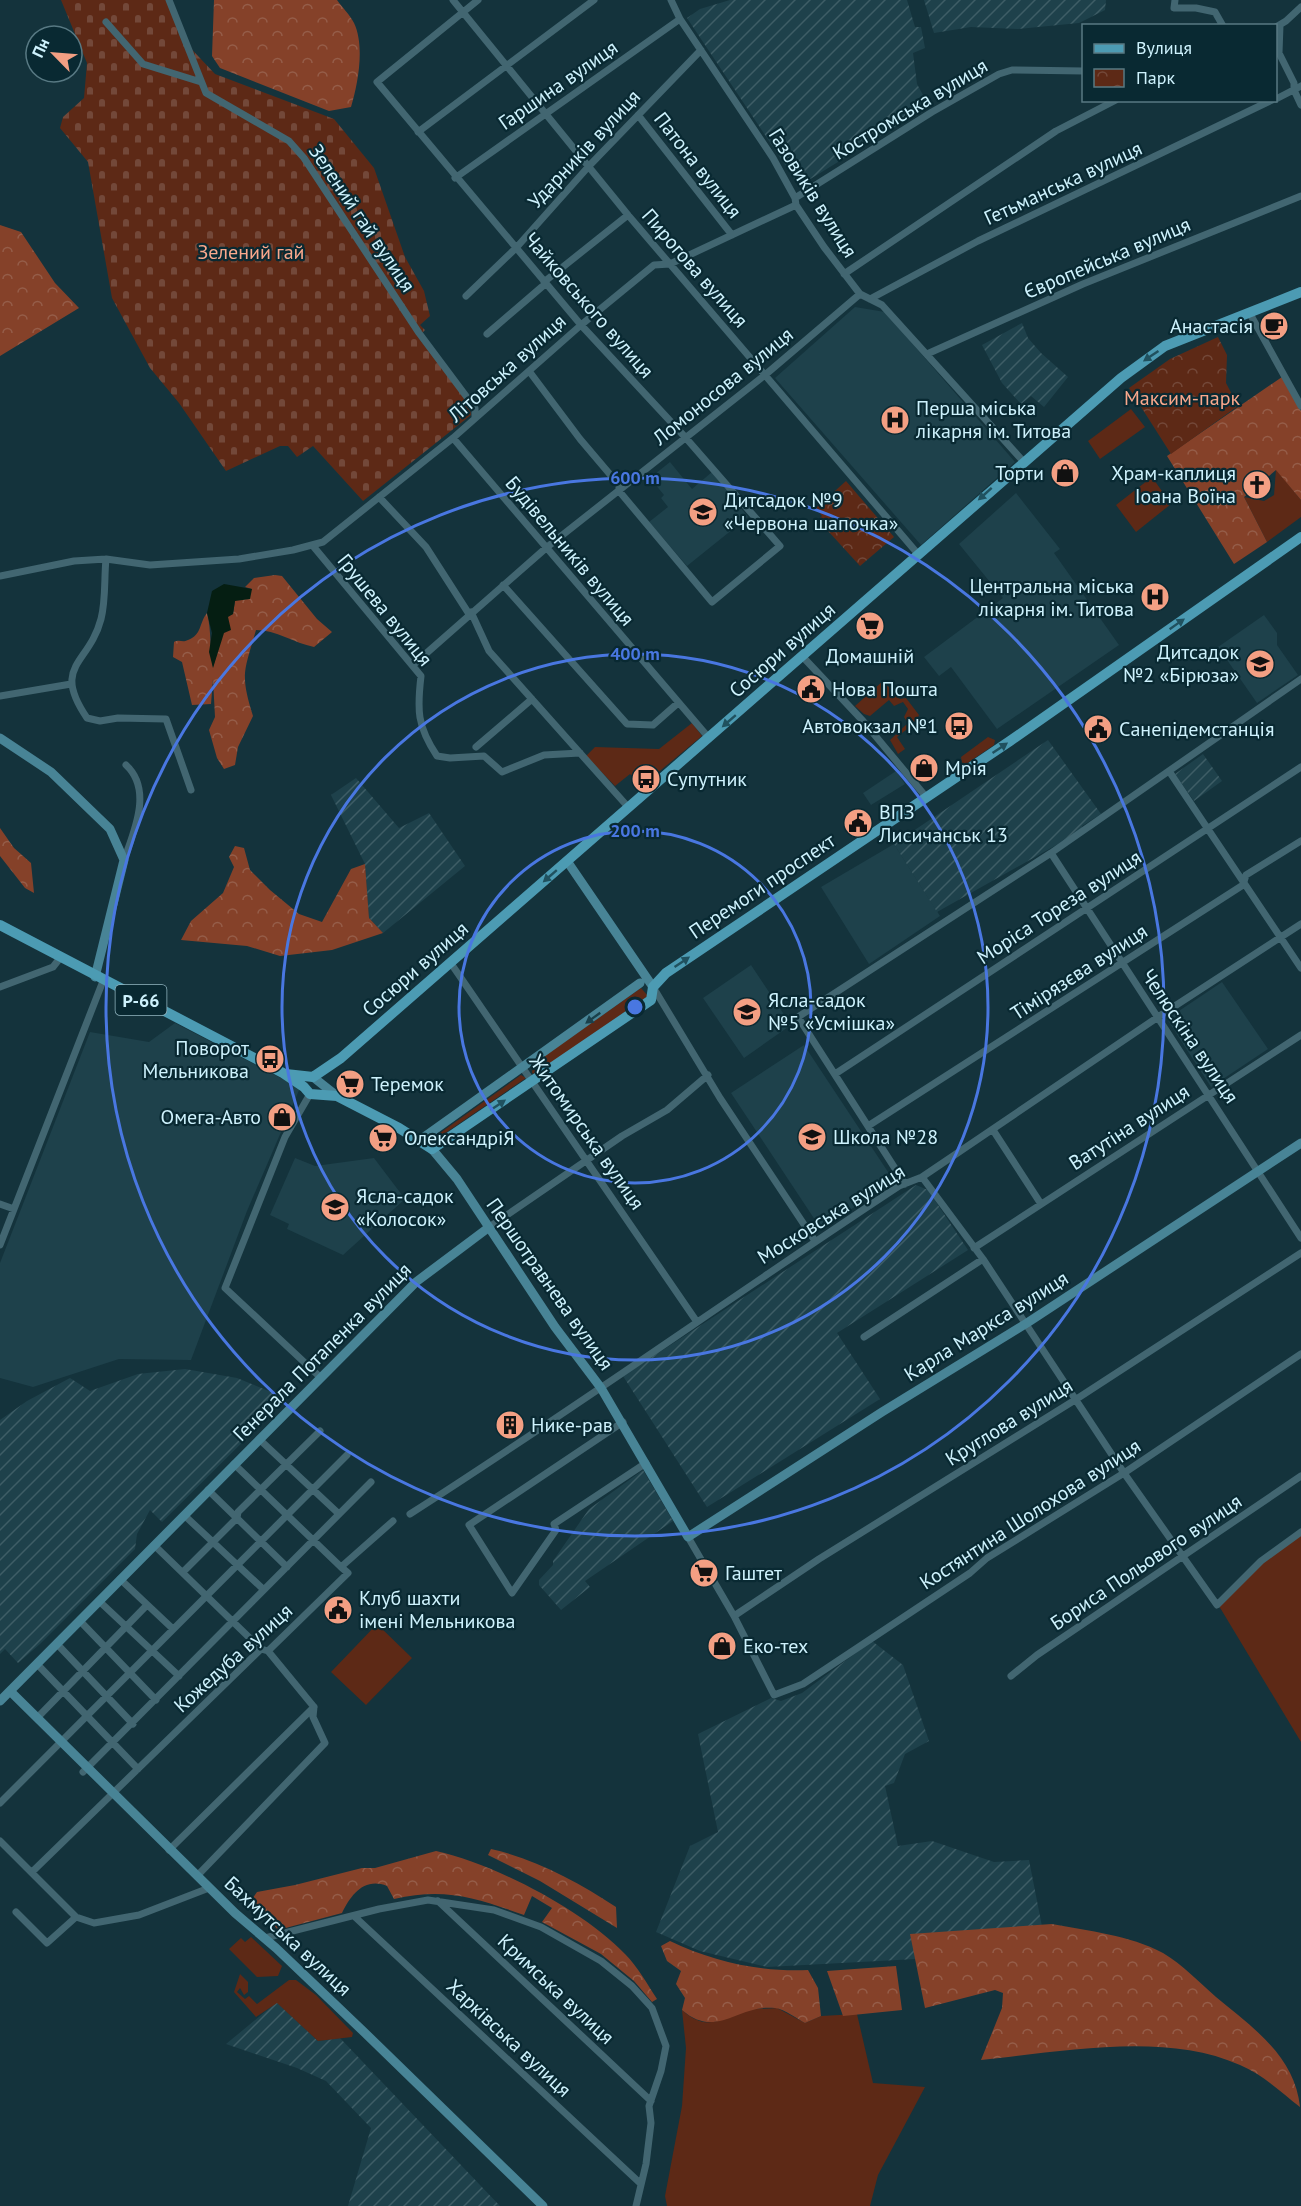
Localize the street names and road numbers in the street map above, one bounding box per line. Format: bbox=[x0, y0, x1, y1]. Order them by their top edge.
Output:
street label: Гаршина вулиця bbox=[493, 34, 623, 136]
street label: Костромська вулиця bbox=[828, 52, 992, 166]
street label: Ударників вулиця bbox=[522, 84, 646, 214]
street label: Патона вулиця bbox=[648, 107, 748, 223]
street label: Газовиків вулиця bbox=[763, 123, 863, 263]
street label: Гетьманська вулиця bbox=[980, 135, 1146, 231]
street label: Зелений гай вулиця bbox=[303, 139, 421, 297]
street label: Пирогова вулиця bbox=[636, 203, 754, 333]
street label: Європейська вулиця bbox=[1020, 211, 1194, 305]
street label: Чайковського вулиця bbox=[519, 227, 659, 383]
street label: Літовська вулиця bbox=[442, 308, 571, 428]
street label: Ломоносова вулиця bbox=[647, 321, 799, 451]
street label: Будівельників вулиця bbox=[500, 471, 640, 631]
street label: Грушева вулиця bbox=[332, 549, 438, 671]
street label: Сосюри вулиця bbox=[724, 597, 840, 703]
street label: Перемоги проспект bbox=[684, 827, 840, 945]
street label: Моріса Тореза вулиця bbox=[972, 844, 1146, 970]
street label: Сосюри вулиця bbox=[357, 916, 473, 1022]
street label: Тімірязєва вулиця bbox=[1006, 918, 1152, 1026]
street label: Челюскіна вулиця bbox=[1135, 964, 1245, 1108]
road number: Р-66 bbox=[116, 985, 166, 1015]
street label: Житомирська вулиця bbox=[523, 1049, 650, 1215]
street label: Ватутіна вулиця bbox=[1064, 1078, 1194, 1176]
street label: Московська вулиця bbox=[752, 1158, 910, 1270]
street label: Першотравнева вулиця bbox=[481, 1193, 619, 1375]
street label: Генерала Потапенка вулиця bbox=[227, 1257, 417, 1447]
street label: Карла Маркса вулиця bbox=[899, 1265, 1073, 1387]
street label: Круглова вулиця bbox=[940, 1372, 1078, 1472]
street label: Костянтина Шолохова вулиця bbox=[915, 1433, 1145, 1595]
street label: Бориса Польового вулиця bbox=[1045, 1488, 1247, 1636]
street label: Кожедуба вулиця bbox=[168, 1598, 298, 1718]
street label: Бахмутська вулиця bbox=[219, 1870, 357, 2002]
street label: Кримська вулиця bbox=[492, 1928, 620, 2050]
street label: Харківська вулиця bbox=[441, 1973, 577, 2103]

